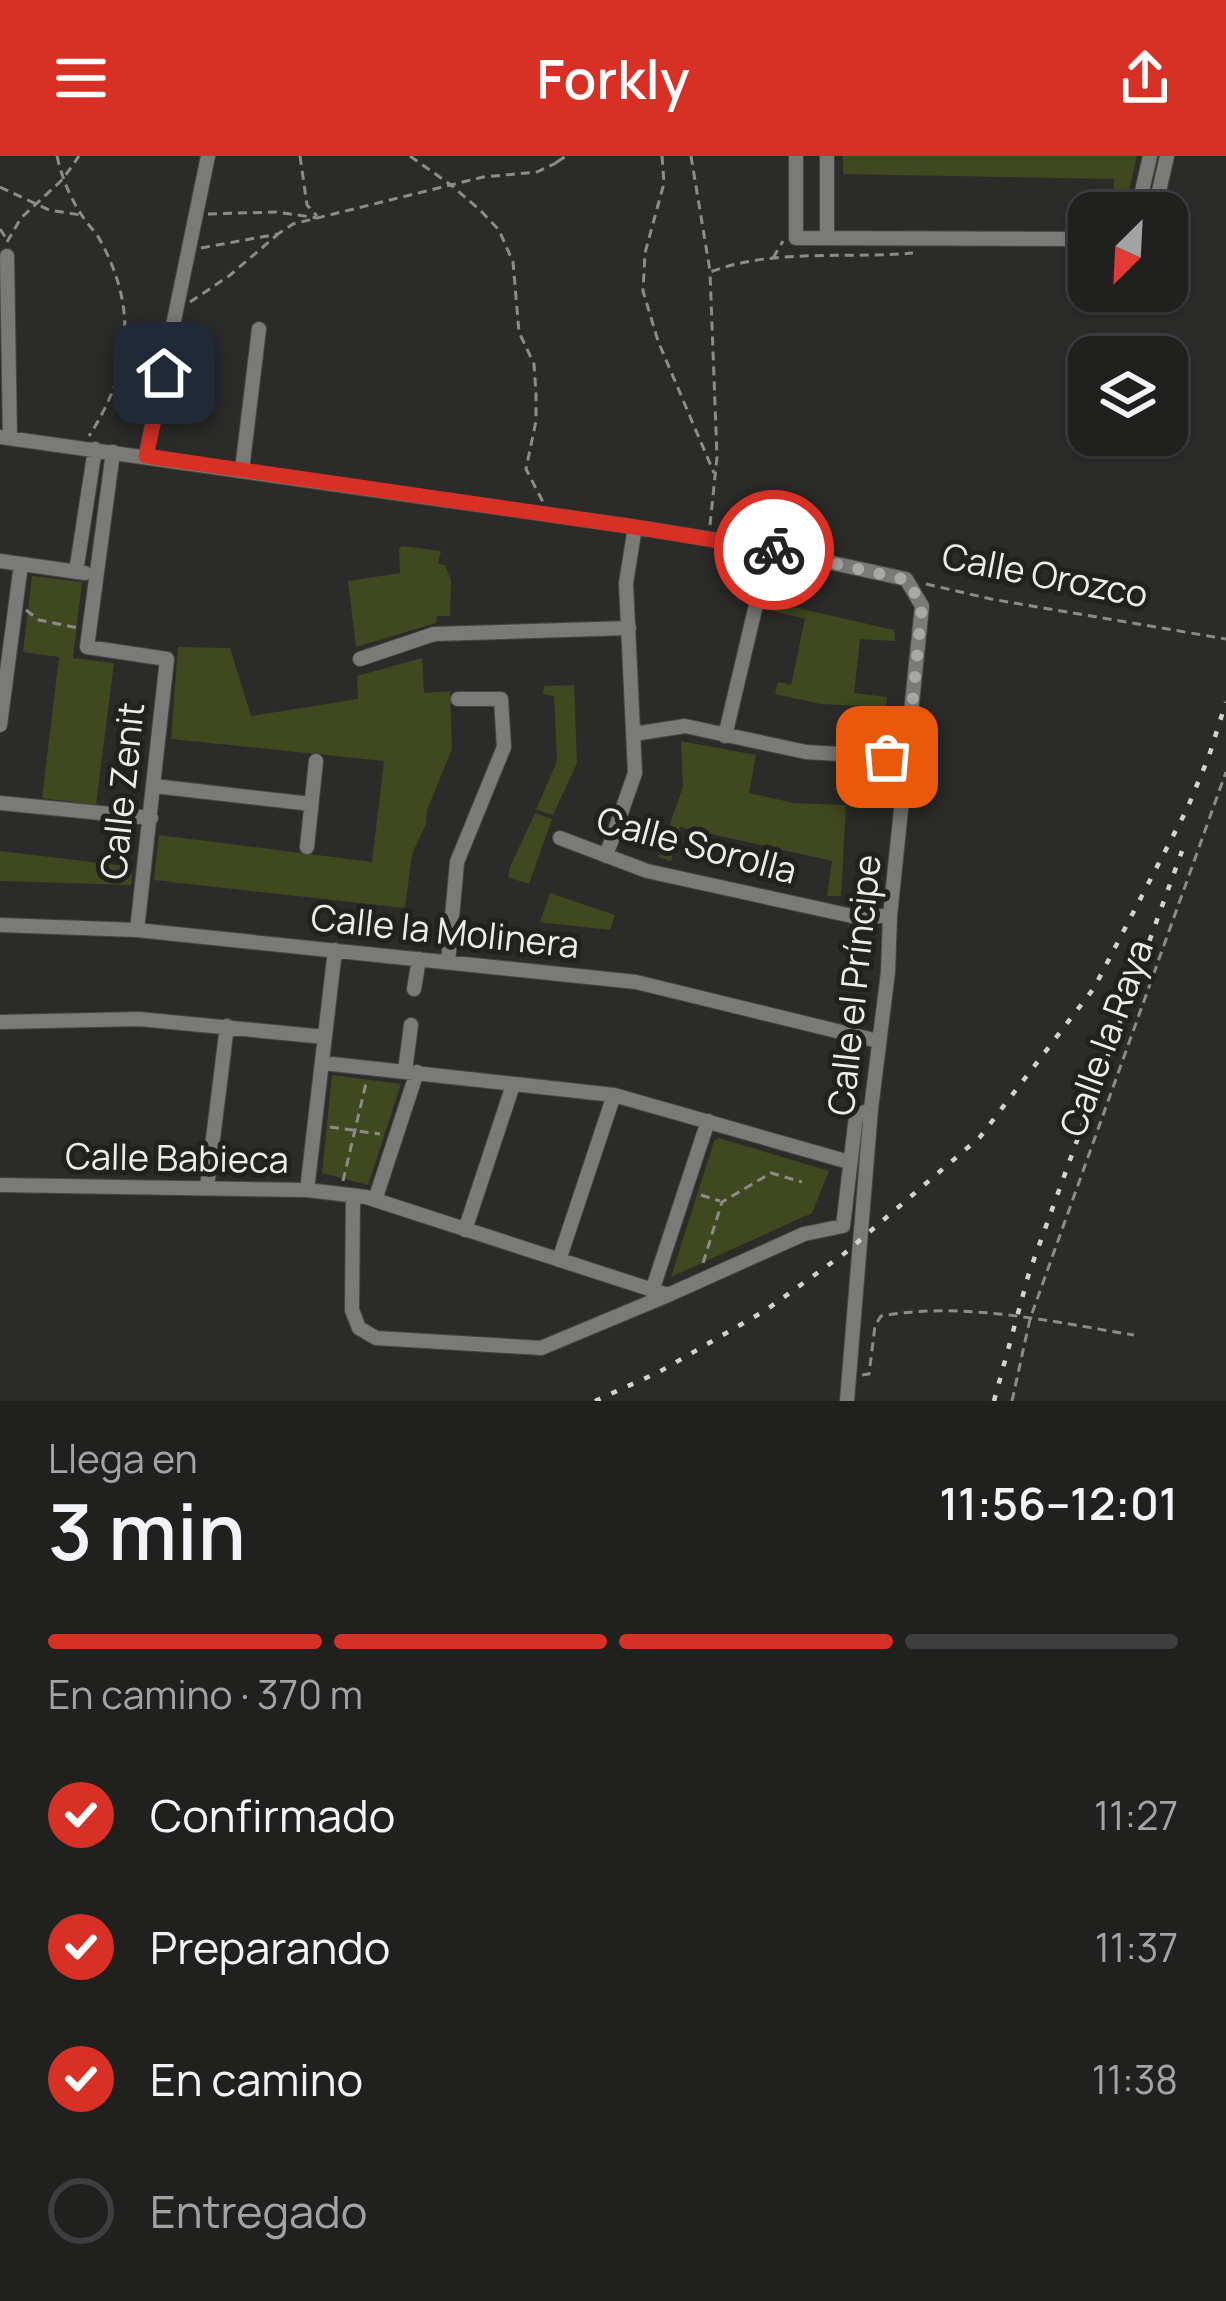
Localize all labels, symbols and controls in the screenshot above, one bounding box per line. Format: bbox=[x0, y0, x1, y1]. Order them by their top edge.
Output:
text: Forkly bbox=[536, 41, 690, 115]
icon: menu bbox=[48, 45, 114, 111]
icon: share bbox=[1112, 45, 1178, 111]
north arrow bbox=[1068, 192, 1188, 312]
map controls bbox=[1068, 192, 1188, 456]
pin bbox=[113, 322, 215, 424]
button: layers bbox=[1068, 336, 1188, 456]
icon: home bbox=[131, 340, 197, 406]
courier bbox=[714, 490, 834, 610]
icon: bike bbox=[741, 517, 807, 583]
street label: Calle Orozco bbox=[938, 531, 1152, 618]
street label: Calle Zenit bbox=[88, 700, 155, 882]
pin bbox=[836, 706, 938, 808]
icon: bag bbox=[854, 724, 920, 790]
street label: Calle Sorolla bbox=[592, 794, 802, 895]
street label: Calle el Príncipe bbox=[815, 852, 892, 1118]
street label: Calle la Molinera bbox=[309, 892, 582, 969]
street label: Calle la Raya bbox=[1047, 933, 1164, 1143]
street label: Calle Babieca bbox=[65, 1131, 289, 1184]
text: Llega en bbox=[48, 1431, 198, 1485]
text: 11:56–12:01 bbox=[939, 1472, 1178, 1534]
text: 3 min bbox=[48, 1477, 246, 1583]
text: En camino · 370 m bbox=[48, 1667, 363, 1721]
icon: check bbox=[48, 1782, 114, 1848]
text: Confirmado bbox=[150, 1784, 395, 1846]
text: 11:27 bbox=[1094, 1788, 1178, 1842]
icon: check bbox=[48, 1914, 114, 1980]
text: Preparando bbox=[150, 1916, 390, 1978]
text: 11:37 bbox=[1095, 1920, 1178, 1974]
icon: check bbox=[48, 2046, 114, 2112]
text: En camino bbox=[150, 2048, 363, 2110]
text: 11:38 bbox=[1092, 2052, 1178, 2106]
text: Entregado bbox=[150, 2180, 367, 2242]

